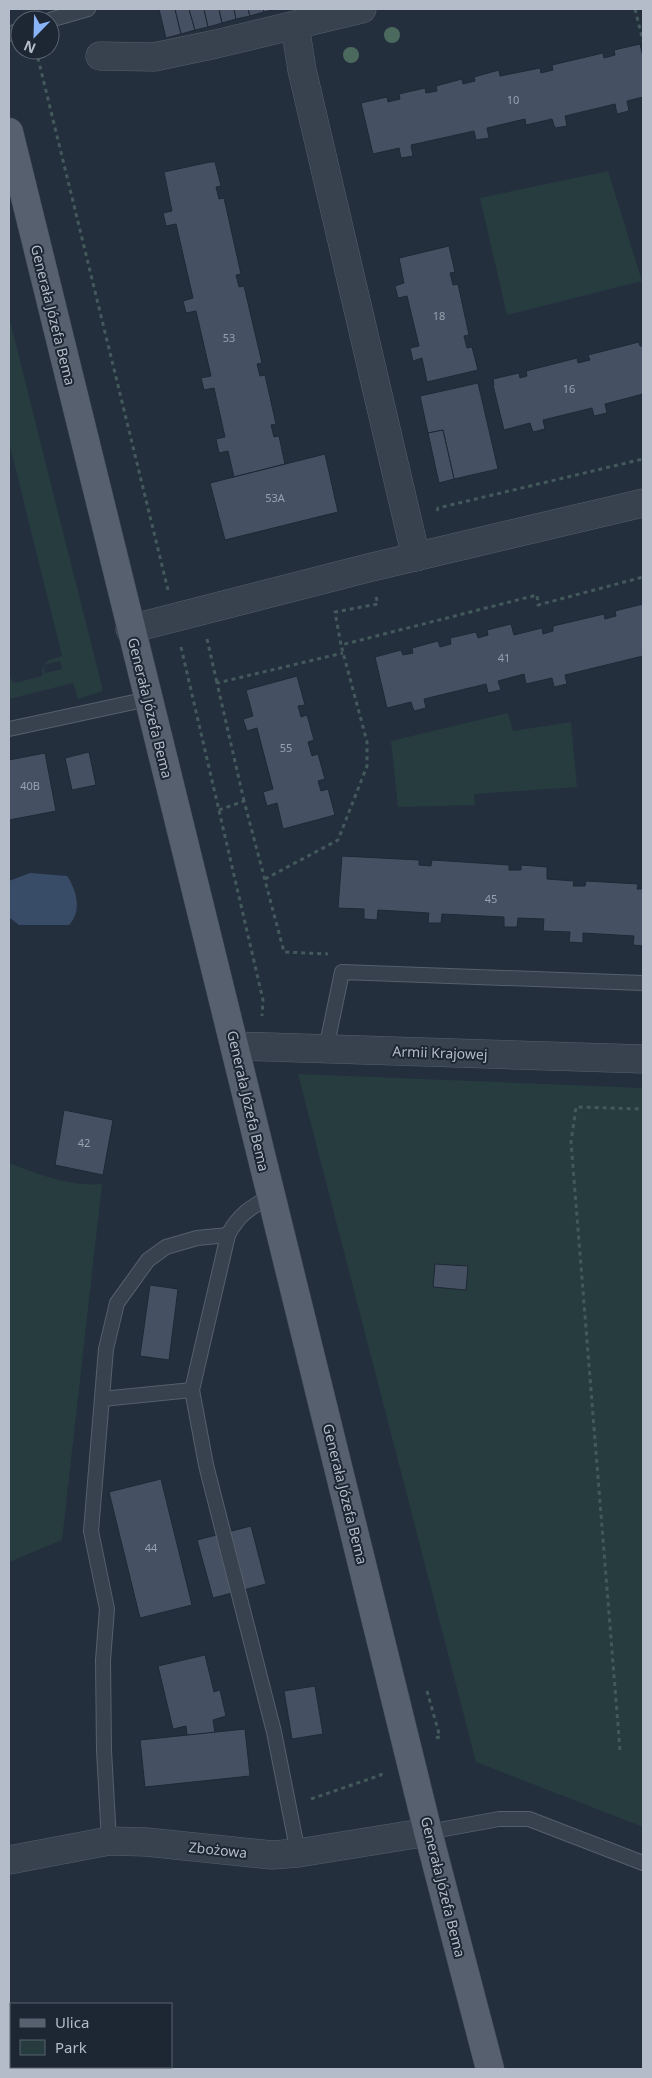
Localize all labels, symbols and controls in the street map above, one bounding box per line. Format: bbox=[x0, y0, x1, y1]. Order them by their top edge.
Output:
north arrow bbox=[10, 10, 60, 60]
text: N bbox=[21, 36, 39, 58]
house number: 10 bbox=[507, 92, 519, 107]
street label: Generała Józefa Bema bbox=[27, 243, 80, 387]
house number: 18 bbox=[433, 308, 445, 323]
house number: 53 bbox=[223, 330, 235, 345]
house number: 16 bbox=[563, 381, 575, 396]
house number: 53A bbox=[265, 490, 286, 505]
street label: Generała Józefa Bema bbox=[124, 636, 177, 780]
house number: 41 bbox=[498, 650, 510, 665]
house number: 55 bbox=[280, 740, 292, 755]
house number: 40B bbox=[20, 778, 40, 793]
house number: 45 bbox=[485, 891, 497, 906]
street label: Generała Józefa Bema bbox=[223, 1029, 274, 1173]
street label: Armii Krajowej bbox=[392, 1041, 488, 1064]
house number: 42 bbox=[78, 1135, 90, 1150]
street label: Generała Józefa Bema bbox=[319, 1422, 372, 1566]
house number: 44 bbox=[145, 1540, 158, 1555]
street label: Generała Józefa Bema bbox=[417, 1815, 470, 1959]
street label: Zbożowa bbox=[188, 1837, 248, 1862]
legend bbox=[10, 2003, 172, 2068]
text: Ulica bbox=[55, 2012, 89, 2032]
text: Park bbox=[55, 2037, 87, 2057]

